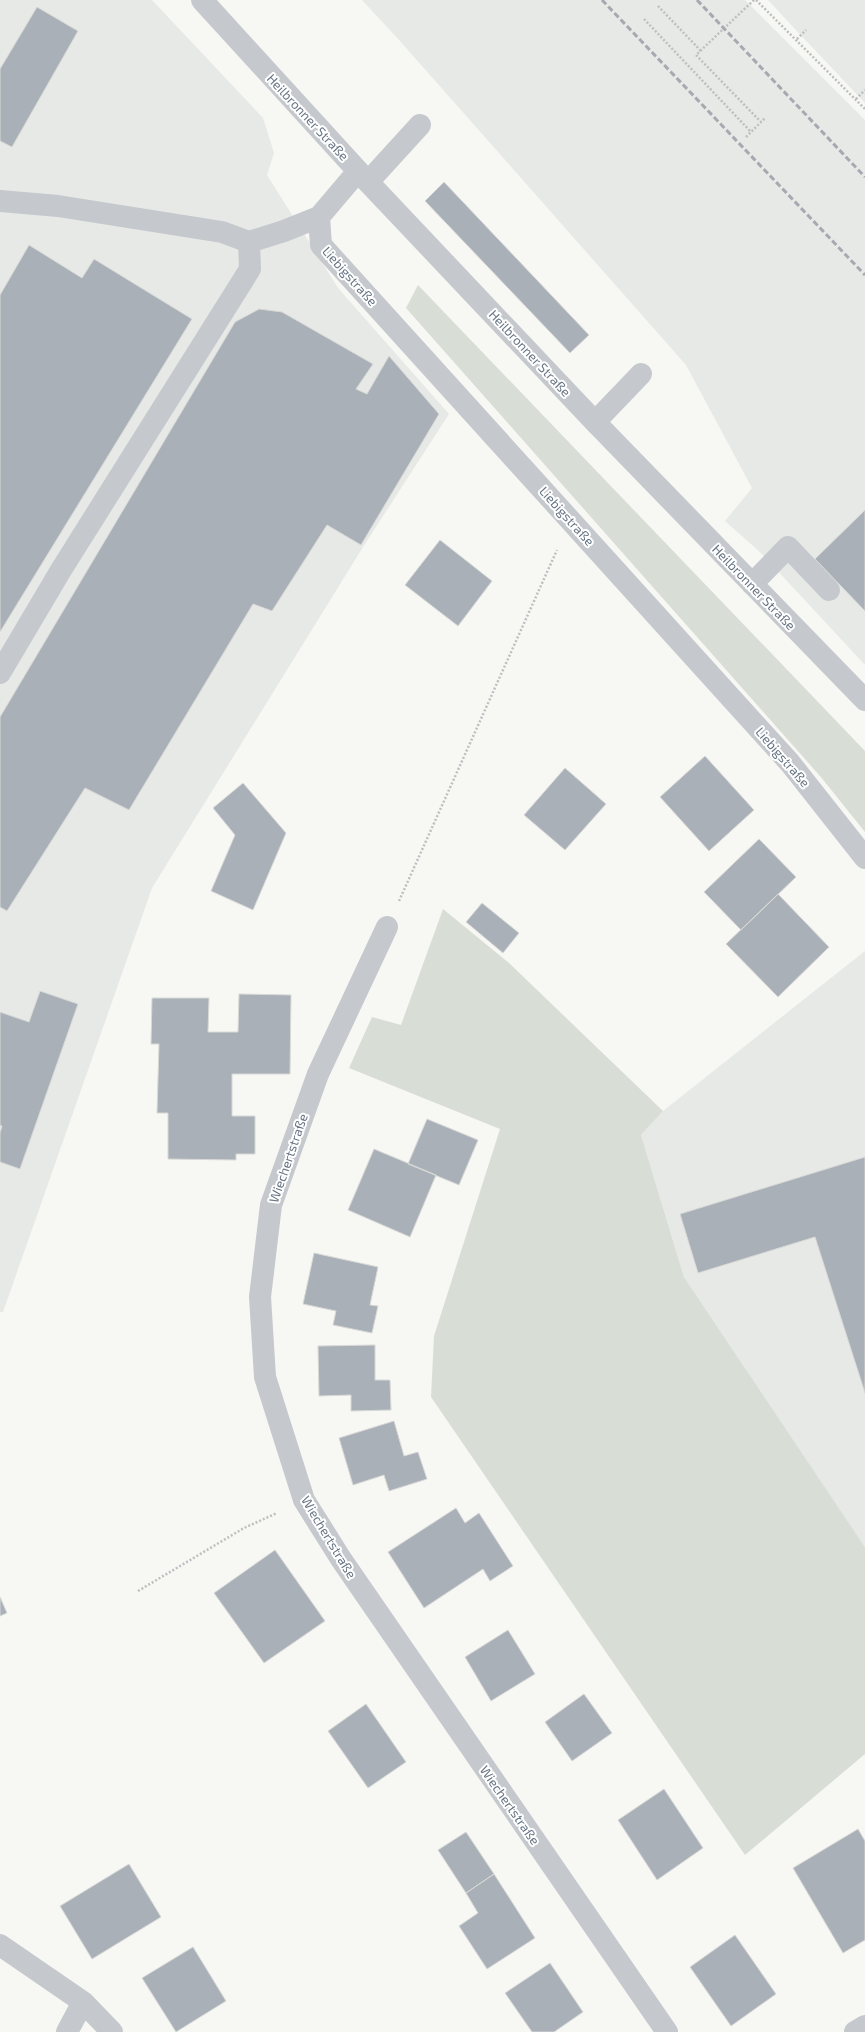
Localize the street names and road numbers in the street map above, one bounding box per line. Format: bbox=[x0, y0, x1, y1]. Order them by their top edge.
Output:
street label: Heilbronner Straße bbox=[264, 70, 352, 164]
street label: Liebigstraße bbox=[319, 243, 381, 309]
street label: Heilbronner Straße bbox=[486, 306, 574, 400]
street label: Liebigstraße bbox=[536, 483, 598, 549]
street label: Heilbronner Straße bbox=[709, 541, 799, 633]
street label: Liebigstraße bbox=[753, 724, 813, 790]
street label: Wiechertstraße bbox=[265, 1111, 311, 1205]
street label: Wiechertstraße bbox=[298, 1493, 360, 1581]
street label: Wiechertstraße bbox=[477, 1762, 543, 1848]

